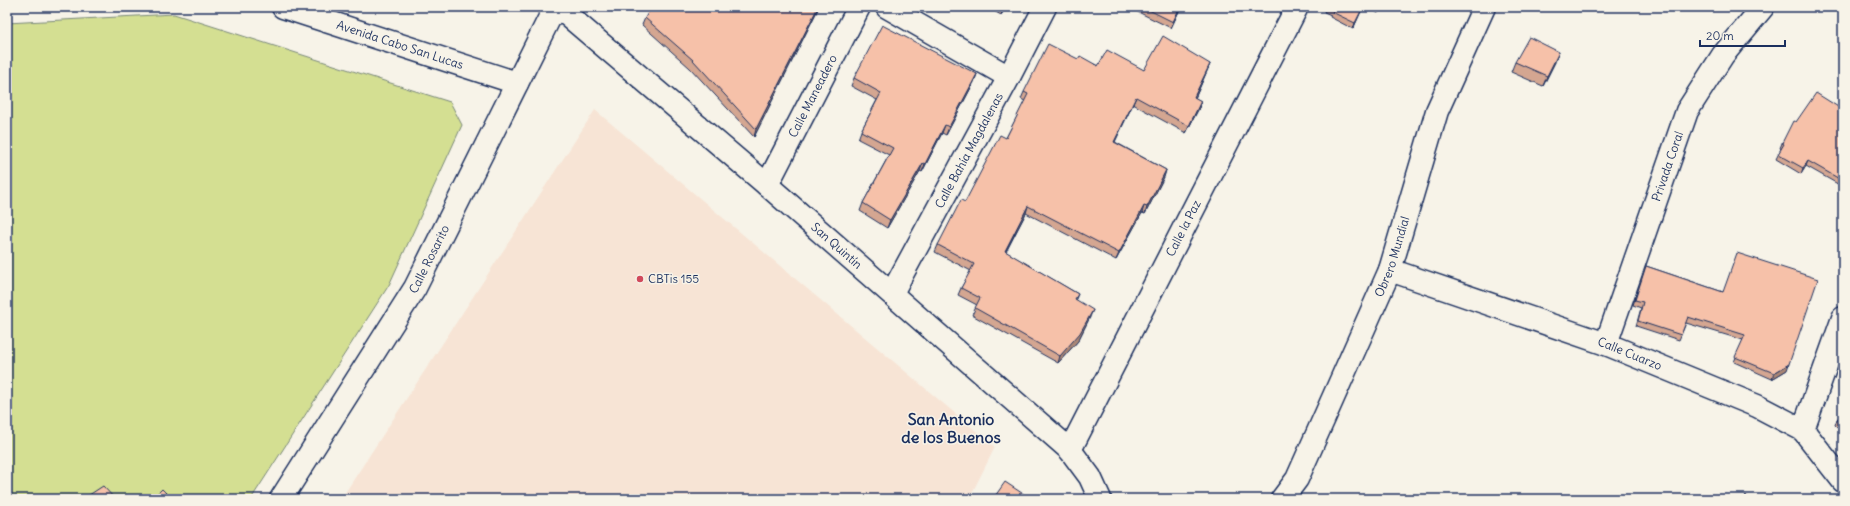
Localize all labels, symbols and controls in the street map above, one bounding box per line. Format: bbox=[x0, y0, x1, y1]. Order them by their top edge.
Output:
street label: Avenida Cabo San Lucas bbox=[335, 17, 465, 72]
scale bar bbox=[1700, 22, 1785, 48]
text: 20 m bbox=[1706, 28, 1734, 43]
street label: Calle Maneadero bbox=[785, 52, 840, 140]
street label: Calle Bahía Magdalenas bbox=[931, 90, 1006, 211]
street label: Privada Coral bbox=[1648, 129, 1686, 203]
street label: Calle la Paz bbox=[1162, 197, 1204, 259]
street label: Obrero Mundial bbox=[1371, 215, 1412, 299]
street label: San Quintín bbox=[808, 219, 866, 272]
street label: Calle Rosarito bbox=[405, 222, 452, 296]
place label: CBTis 155 bbox=[648, 271, 699, 286]
marker: CBTis 155 bbox=[635, 274, 645, 284]
street label: Calle Cuarzo bbox=[1596, 334, 1665, 373]
district label: San Antonio de los Buenos bbox=[901, 409, 1001, 447]

